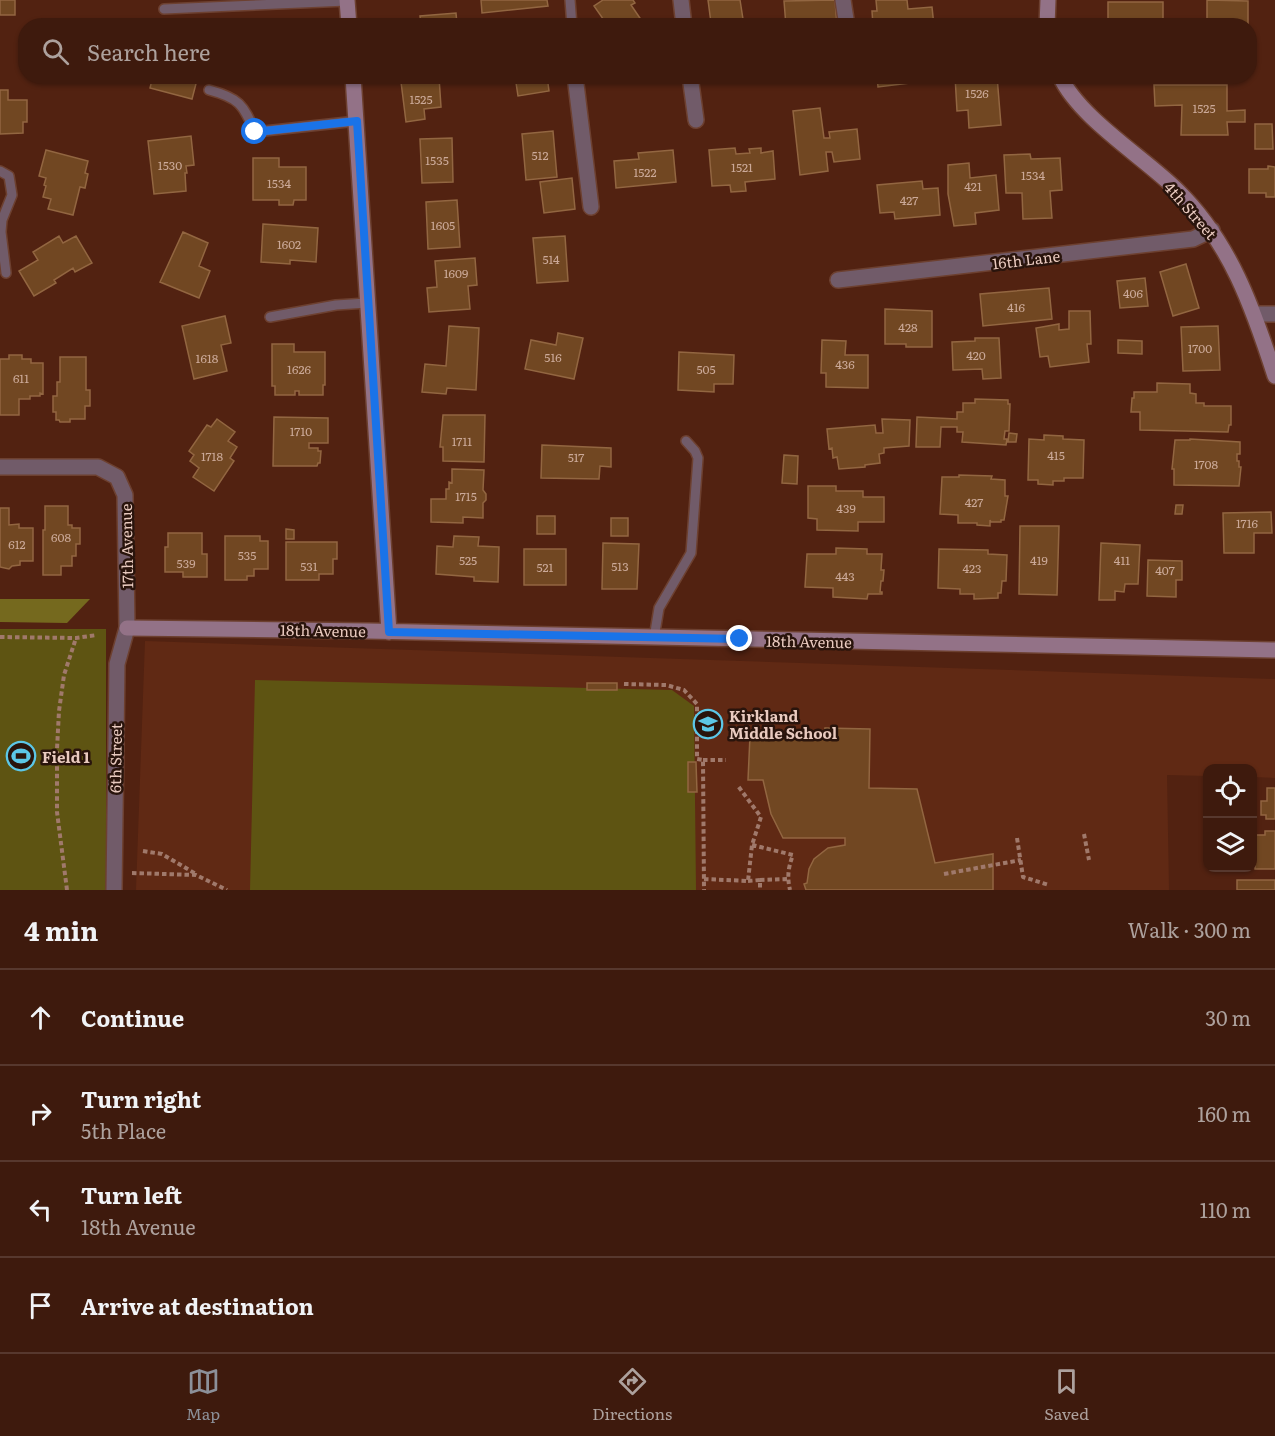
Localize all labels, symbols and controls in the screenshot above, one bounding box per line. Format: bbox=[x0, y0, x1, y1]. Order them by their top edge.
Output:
search box bbox=[18, 18, 1257, 84]
icon: search bbox=[39, 35, 72, 68]
text: Search here bbox=[87, 35, 210, 68]
house number: 1526 bbox=[965, 84, 989, 102]
house number: 1525 bbox=[409, 90, 433, 108]
house number: 1525 bbox=[1192, 99, 1216, 117]
route start bbox=[241, 118, 267, 144]
house number: 512 bbox=[531, 146, 549, 164]
house number: 1535 bbox=[425, 151, 449, 169]
house number: 1530 bbox=[158, 156, 182, 174]
house number: 1521 bbox=[731, 158, 753, 176]
house number: 1522 bbox=[633, 163, 657, 181]
house number: 1534 bbox=[1021, 166, 1045, 184]
house number: 1534 bbox=[267, 174, 291, 192]
street label: 4th Street bbox=[1159, 176, 1223, 244]
house number: 421 bbox=[964, 177, 982, 195]
house number: 427 bbox=[900, 191, 918, 209]
house number: 1605 bbox=[431, 216, 455, 234]
house number: 1602 bbox=[277, 235, 301, 253]
street label: 16th Lane bbox=[991, 243, 1061, 275]
house number: 514 bbox=[542, 250, 560, 268]
house number: 1609 bbox=[444, 264, 468, 282]
house number: 406 bbox=[1123, 284, 1144, 302]
house number: 416 bbox=[1007, 298, 1026, 316]
house number: 428 bbox=[898, 318, 918, 336]
house number: 1700 bbox=[1188, 339, 1212, 357]
house number: 420 bbox=[966, 346, 986, 364]
house number: 516 bbox=[544, 348, 562, 366]
house number: 1618 bbox=[196, 349, 219, 367]
house number: 436 bbox=[835, 355, 855, 373]
house number: 1626 bbox=[287, 360, 311, 378]
house number: 505 bbox=[696, 360, 716, 378]
house number: 611 bbox=[13, 369, 29, 387]
house number: 1710 bbox=[290, 422, 312, 440]
house number: 1711 bbox=[452, 432, 472, 450]
house number: 415 bbox=[1047, 446, 1065, 464]
house number: 1718 bbox=[201, 447, 223, 465]
house number: 517 bbox=[568, 448, 584, 466]
house number: 1708 bbox=[1194, 455, 1218, 473]
house number: 1715 bbox=[455, 487, 477, 505]
house number: 427 bbox=[965, 493, 983, 511]
house number: 439 bbox=[836, 499, 856, 517]
street label: 17th Avenue bbox=[114, 503, 138, 589]
house number: 1716 bbox=[1236, 514, 1259, 532]
house number: 608 bbox=[51, 528, 71, 546]
house number: 612 bbox=[8, 535, 26, 553]
house number: 535 bbox=[238, 546, 256, 564]
house number: 525 bbox=[459, 551, 477, 569]
house number: 419 bbox=[1030, 551, 1048, 569]
house number: 411 bbox=[1114, 551, 1130, 569]
house number: 539 bbox=[177, 554, 195, 572]
house number: 531 bbox=[300, 557, 318, 575]
house number: 513 bbox=[611, 557, 629, 575]
house number: 521 bbox=[537, 558, 554, 576]
house number: 423 bbox=[962, 559, 982, 577]
house number: 407 bbox=[1155, 561, 1175, 579]
house number: 443 bbox=[835, 567, 855, 585]
street label: 18th Avenue bbox=[280, 618, 366, 642]
route end bbox=[726, 625, 752, 651]
street label: 18th Avenue bbox=[766, 629, 852, 653]
place label: Kirkland Middle School bbox=[729, 704, 838, 744]
school or university icon: Kirkland Middle School bbox=[692, 708, 724, 740]
street label: 6th Street bbox=[103, 723, 127, 793]
sports icon: Field 1 bbox=[5, 740, 37, 772]
place label: Field 1 bbox=[42, 745, 90, 768]
map controls bbox=[1203, 764, 1257, 872]
button: locate bbox=[1203, 764, 1257, 818]
button: layers bbox=[1203, 818, 1257, 872]
text: 4 min bbox=[24, 910, 98, 949]
text: Walk · 300 m bbox=[1128, 914, 1251, 944]
icon: ahead bbox=[24, 1001, 57, 1034]
text: Continue bbox=[81, 1001, 184, 1034]
text: 30 m bbox=[1205, 1002, 1251, 1032]
text: Turn right bbox=[81, 1082, 201, 1115]
icon: right bbox=[24, 1097, 57, 1130]
text: 160 m bbox=[1197, 1098, 1251, 1128]
text: 5th Place bbox=[81, 1115, 166, 1145]
text: Turn left bbox=[81, 1178, 182, 1211]
icon: left bbox=[24, 1193, 57, 1226]
text: 110 m bbox=[1200, 1194, 1251, 1224]
text: 18th Avenue bbox=[81, 1211, 196, 1241]
icon: arrive bbox=[24, 1289, 57, 1322]
text: Arrive at destination bbox=[81, 1289, 314, 1322]
tab: Map bbox=[186, 1365, 220, 1425]
tab: Directions bbox=[592, 1365, 672, 1425]
tab: Saved bbox=[1044, 1365, 1089, 1425]

